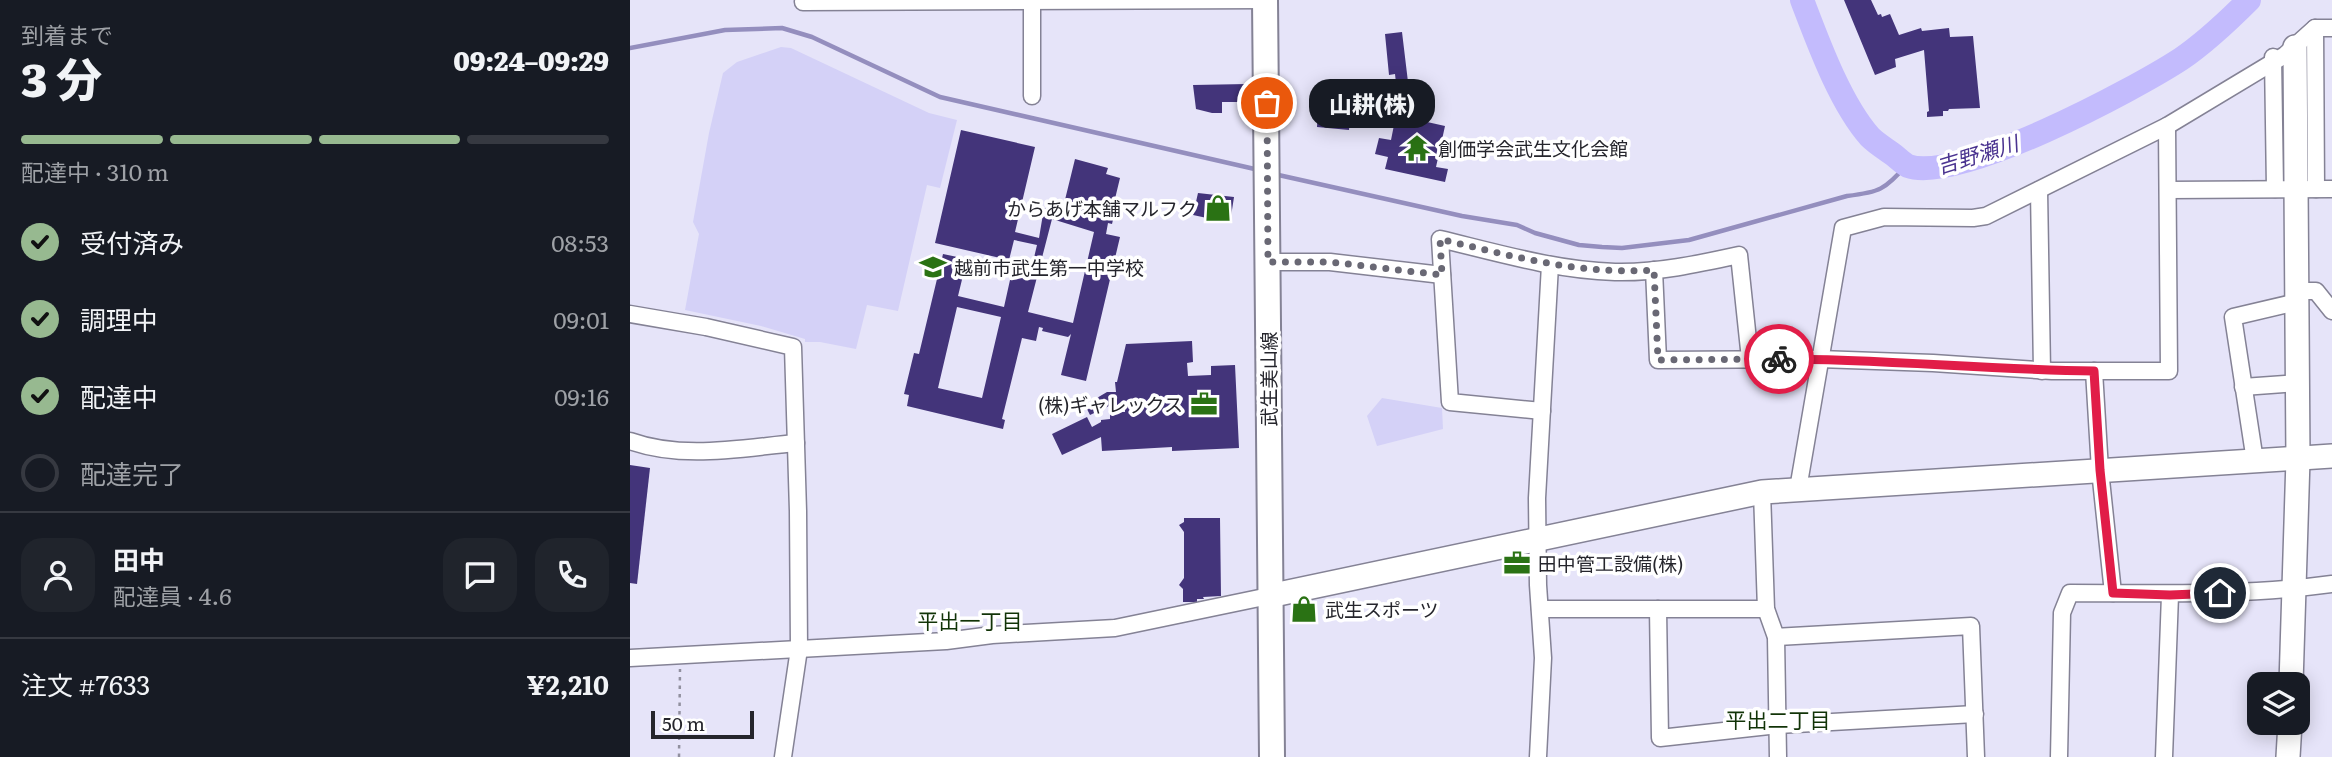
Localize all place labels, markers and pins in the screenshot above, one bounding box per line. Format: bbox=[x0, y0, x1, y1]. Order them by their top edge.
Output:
pin bbox=[1237, 73, 1297, 133]
callout: 山耕(株) bbox=[1309, 78, 1435, 128]
temple icon: 創価学会武生文化会館 bbox=[1402, 133, 1432, 163]
place label: 創価学会武生文化会館 bbox=[1438, 134, 1628, 162]
shop icon: からあげ本舗マルフク bbox=[1203, 193, 1233, 223]
place label: からあげ本舗マルフク bbox=[1007, 194, 1197, 222]
school or university icon: 越前市武生第一中学校 bbox=[918, 252, 948, 282]
place label: 越前市武生第一中学校 bbox=[954, 253, 1144, 281]
office icon: (株)ギャレックス bbox=[1189, 389, 1219, 419]
place label: (株)ギャレックス bbox=[1038, 390, 1183, 418]
office icon: 田中管工設備(株) bbox=[1502, 548, 1532, 578]
place label: 田中管工設備(株) bbox=[1538, 549, 1684, 577]
pin bbox=[2190, 563, 2250, 623]
shop icon: 武生スポーツ bbox=[1289, 594, 1319, 624]
place label: 武生スポーツ bbox=[1325, 595, 1439, 623]

